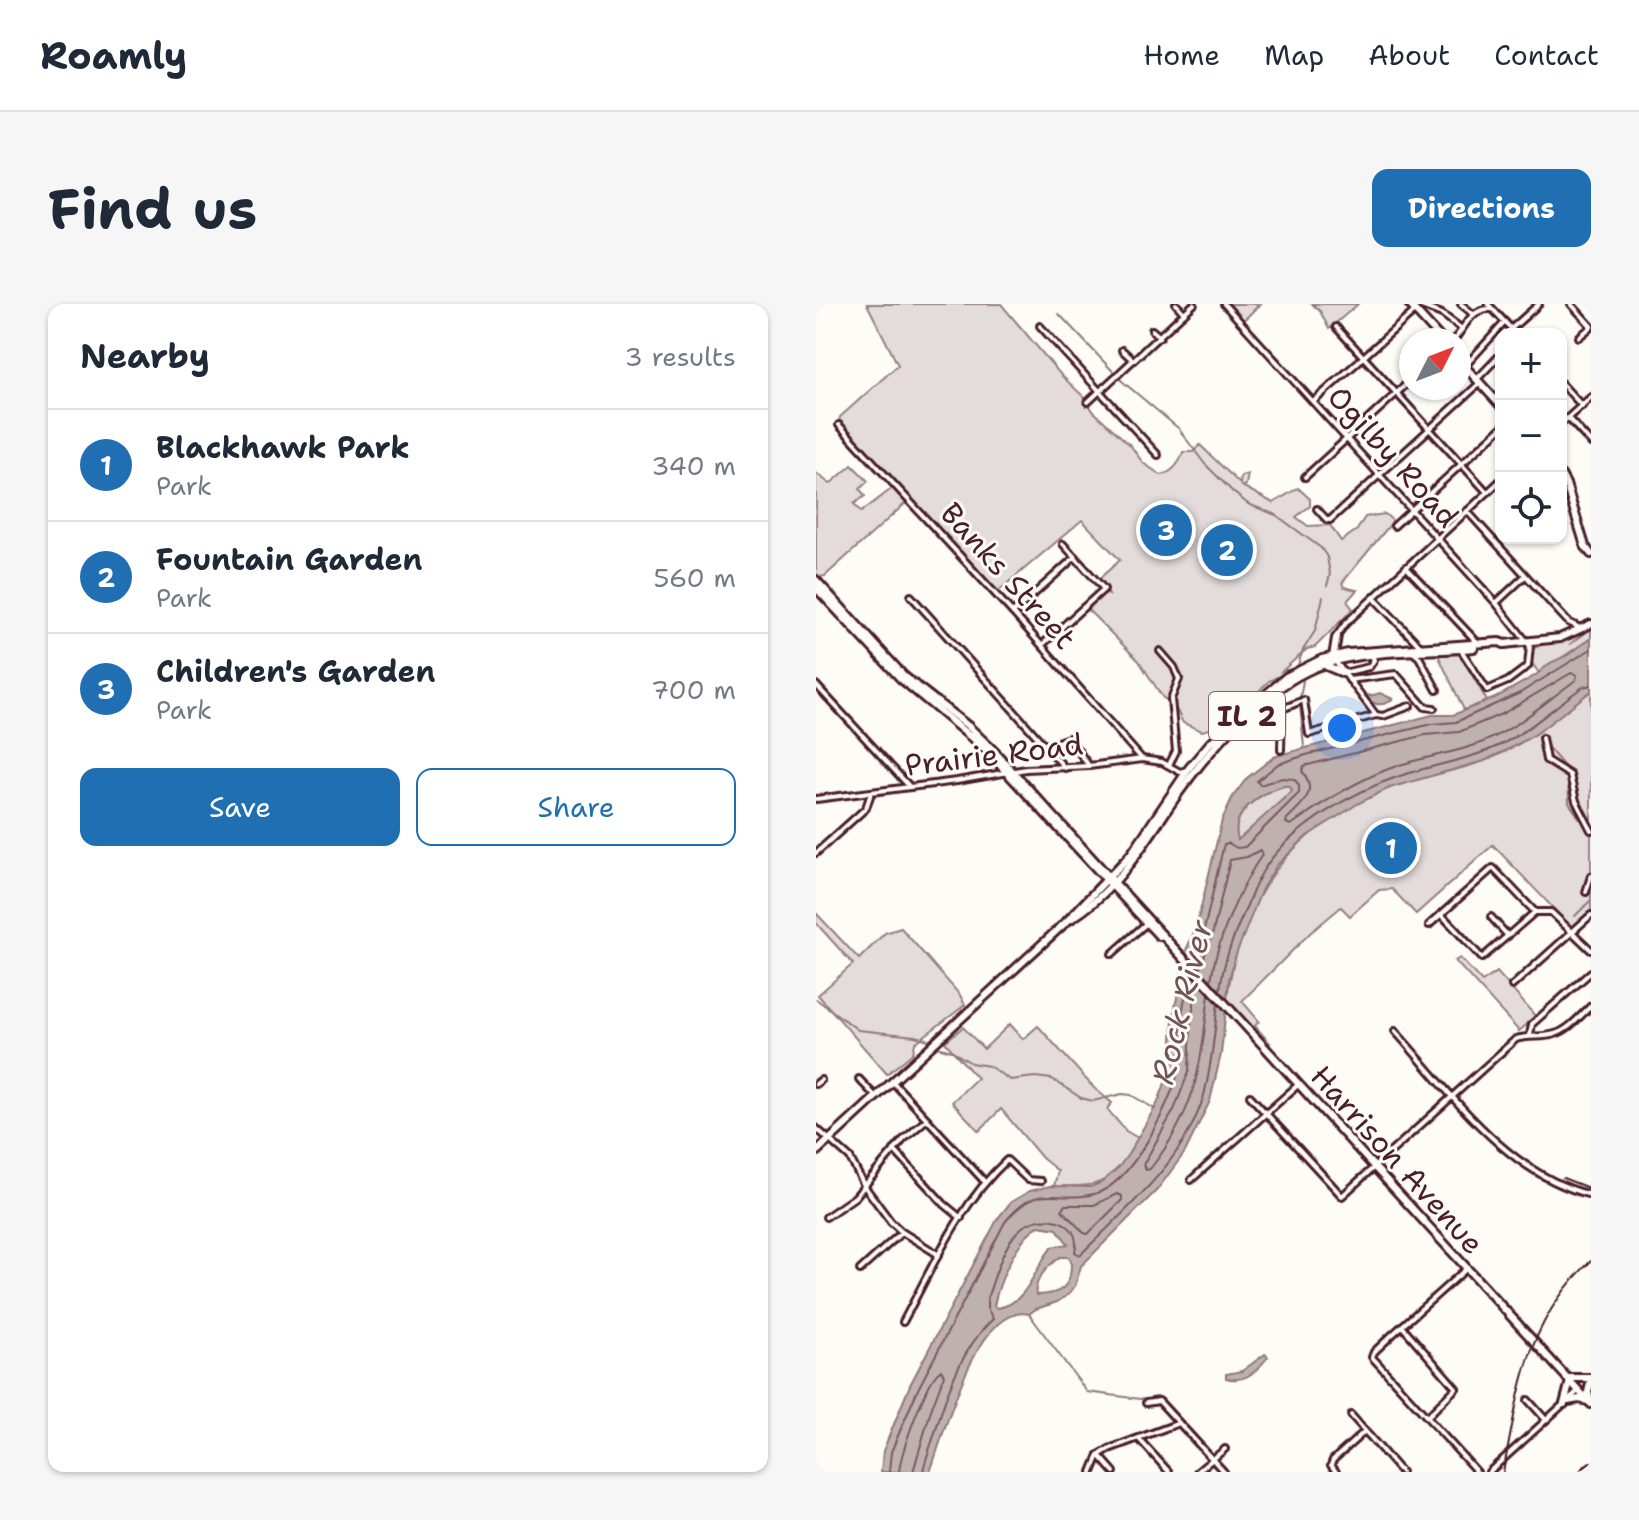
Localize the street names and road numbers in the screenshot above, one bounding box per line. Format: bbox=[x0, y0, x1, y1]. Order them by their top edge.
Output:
street label: Ogilby Road bbox=[1319, 377, 1468, 536]
street label: Banks Street bbox=[931, 493, 1085, 658]
road number: IL 2 bbox=[1209, 692, 1285, 740]
street label: Prairie Road bbox=[902, 723, 1085, 786]
street label: Harrison Avenue bbox=[1301, 1056, 1493, 1263]

